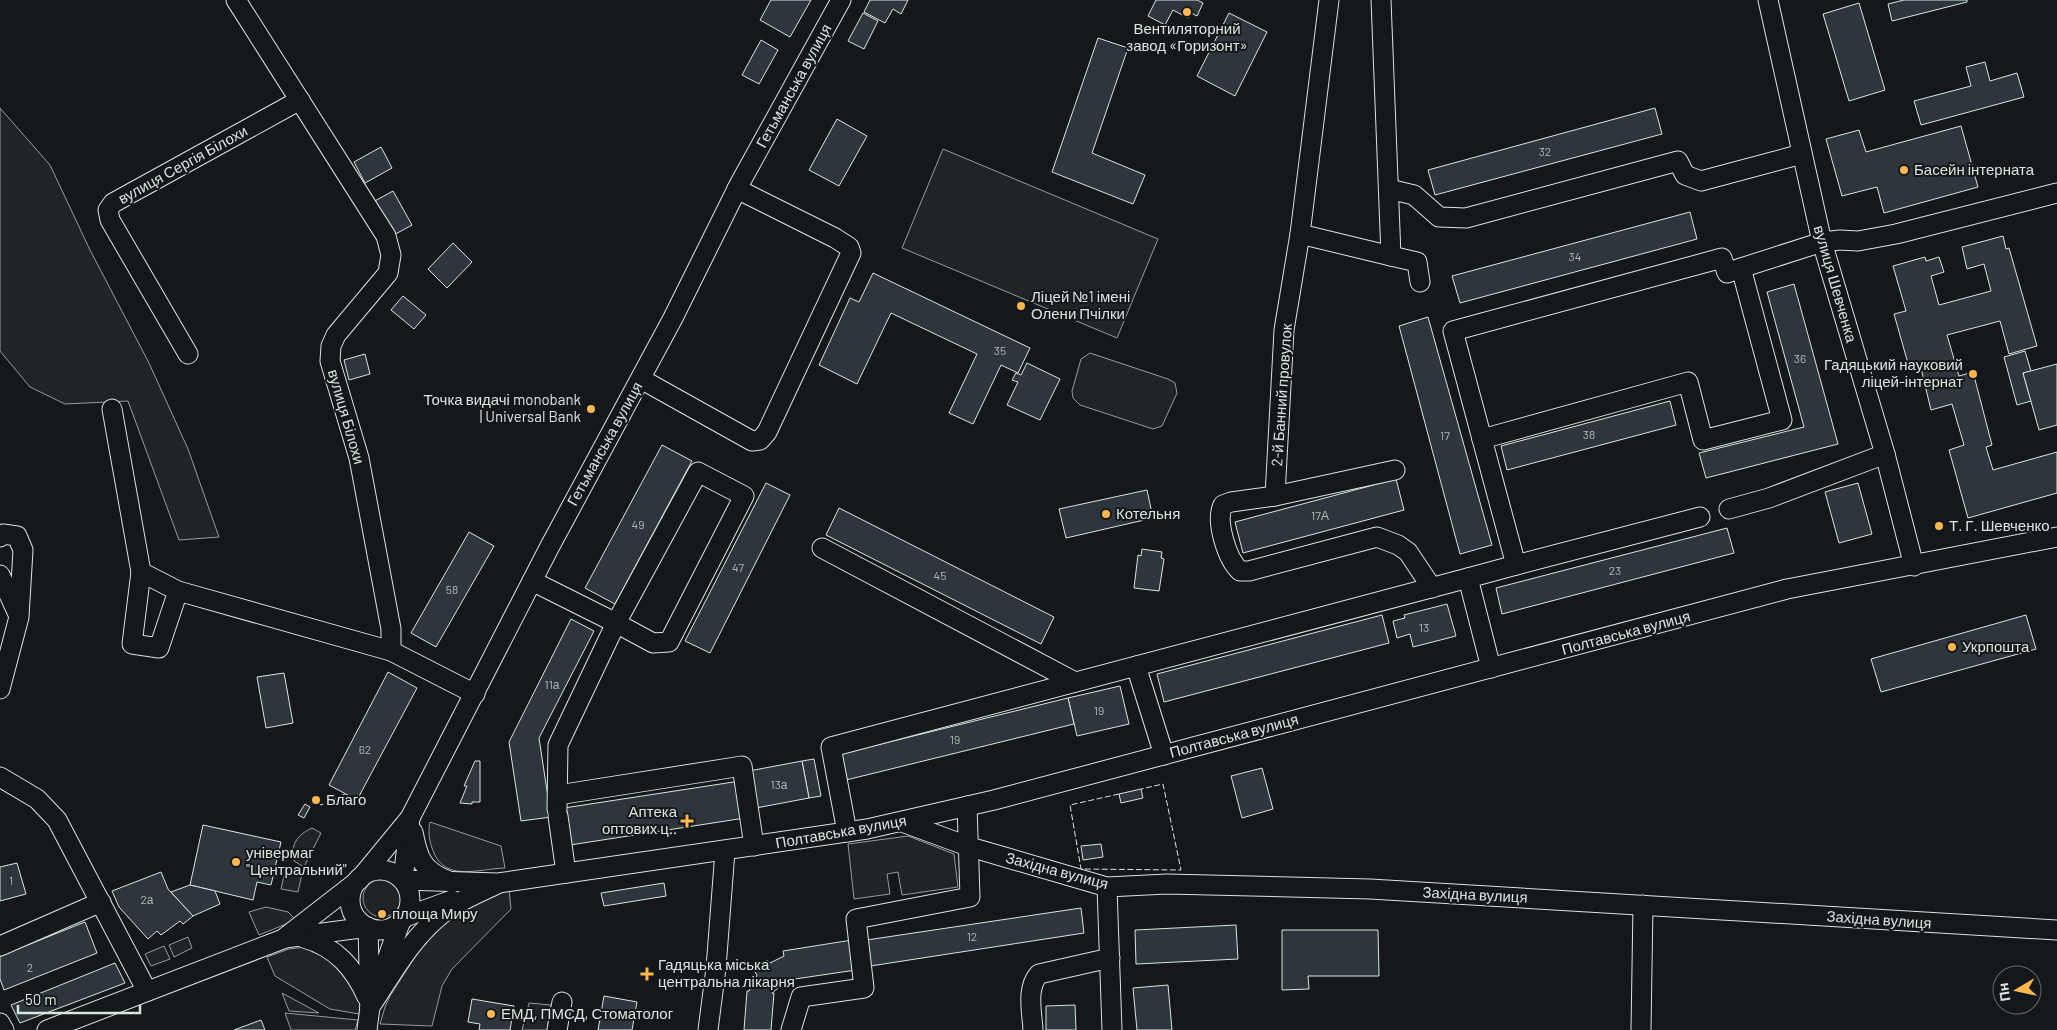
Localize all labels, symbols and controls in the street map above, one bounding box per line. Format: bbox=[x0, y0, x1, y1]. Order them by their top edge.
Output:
marker: Вентиляторний завод «Горизонт» bbox=[1181, 6, 1193, 18]
place label: Вентиляторний завод «Горизонт» bbox=[1126, 19, 1248, 54]
street label: Гетьманська вулиця bbox=[752, 20, 835, 151]
street label: вулиця Сергія Білохи bbox=[115, 121, 250, 207]
house number: 32 bbox=[1539, 144, 1551, 158]
place label: Басейн інтерната bbox=[1914, 160, 2035, 178]
marker: Басейн інтерната bbox=[1898, 164, 1910, 176]
street label: вулиця Шевченка bbox=[1811, 223, 1861, 345]
house number: 34 bbox=[1569, 249, 1581, 263]
place label: Ліцей №1 імені Олени Пчілки bbox=[1031, 287, 1130, 322]
marker: Ліцей №1 імені Олени Пчілки bbox=[1015, 300, 1027, 312]
street label: 2-й Банний провулок bbox=[1267, 322, 1295, 467]
house number: 35 bbox=[994, 343, 1006, 357]
house number: 36 bbox=[1794, 351, 1806, 365]
place label: Гадяцький науковий ліцей-інтернат bbox=[1824, 355, 1963, 390]
street label: вулиця Білохи bbox=[325, 367, 369, 466]
marker: Гадяцький науковий ліцей-інтернат bbox=[1967, 368, 1979, 380]
street label: Гетьманська вулиця bbox=[563, 378, 646, 509]
place label: Точка видачі monobank | Universal Bank bbox=[424, 390, 581, 425]
marker: Точка видачі monobank | Universal Bank bbox=[585, 403, 597, 415]
house number: 38 bbox=[1583, 427, 1595, 441]
house number: 17 bbox=[1440, 428, 1450, 442]
place label: Котельня bbox=[1116, 504, 1180, 522]
marker: Котельня bbox=[1100, 508, 1112, 520]
house number: 17А bbox=[1311, 508, 1329, 522]
place label: Т. Г. Шевченко bbox=[1949, 516, 2050, 534]
house number: 49 bbox=[632, 517, 644, 531]
marker: Т. Г. Шевченко bbox=[1933, 520, 1945, 532]
house number: 47 bbox=[732, 560, 744, 574]
house number: 23 bbox=[1609, 563, 1621, 577]
house number: 45 bbox=[934, 568, 946, 582]
house number: 58 bbox=[446, 582, 458, 596]
street label: Полтавська вулиця bbox=[1559, 606, 1692, 658]
house number: 13 bbox=[1419, 620, 1429, 634]
place label: Укрпошта bbox=[1962, 637, 2030, 655]
marker: Укрпошта bbox=[1946, 641, 1958, 653]
house number: 11а bbox=[544, 677, 560, 691]
house number: 19 bbox=[1094, 703, 1104, 717]
street label: Полтавська вулиця bbox=[1167, 709, 1300, 761]
house number: 19 bbox=[950, 732, 960, 746]
house number: 62 bbox=[359, 742, 371, 756]
house number: 13а bbox=[770, 777, 788, 791]
place label: Благо bbox=[326, 790, 366, 808]
marker: Благо bbox=[310, 794, 322, 806]
place label: Аптека оптових ц‥ bbox=[602, 802, 678, 837]
street label: Полтавська вулиця bbox=[774, 811, 908, 851]
marker: Аптека оптових ц‥ bbox=[681, 815, 693, 827]
place label: універмаг "Центральний" bbox=[246, 843, 347, 878]
street label: Західна вулиця bbox=[1004, 848, 1110, 892]
marker: універмаг "Центральний" bbox=[230, 856, 242, 868]
house number: 1 bbox=[9, 873, 13, 887]
street label: Західна вулиця bbox=[1422, 882, 1528, 906]
house number: 2а bbox=[140, 892, 154, 906]
place label: площа Миру bbox=[392, 904, 478, 922]
street label: Західна вулиця bbox=[1826, 906, 1932, 932]
marker: площа Миру bbox=[376, 908, 388, 920]
house number: 12 bbox=[967, 929, 977, 943]
place label: Гадяцька міська центральна лікарня bbox=[658, 955, 795, 990]
house number: 2 bbox=[27, 960, 33, 974]
north arrow bbox=[1992, 965, 2042, 1015]
marker: Гадяцька міська центральна лікарня bbox=[640, 967, 654, 981]
scale bar bbox=[18, 982, 140, 1014]
text: Пн bbox=[1994, 982, 2014, 1003]
text: 50 m bbox=[25, 990, 57, 1008]
place label: ЕМД, ПМСД, Стоматолог bbox=[501, 1004, 674, 1022]
marker: ЕМД, ПМСД, Стоматолог bbox=[485, 1008, 497, 1020]

